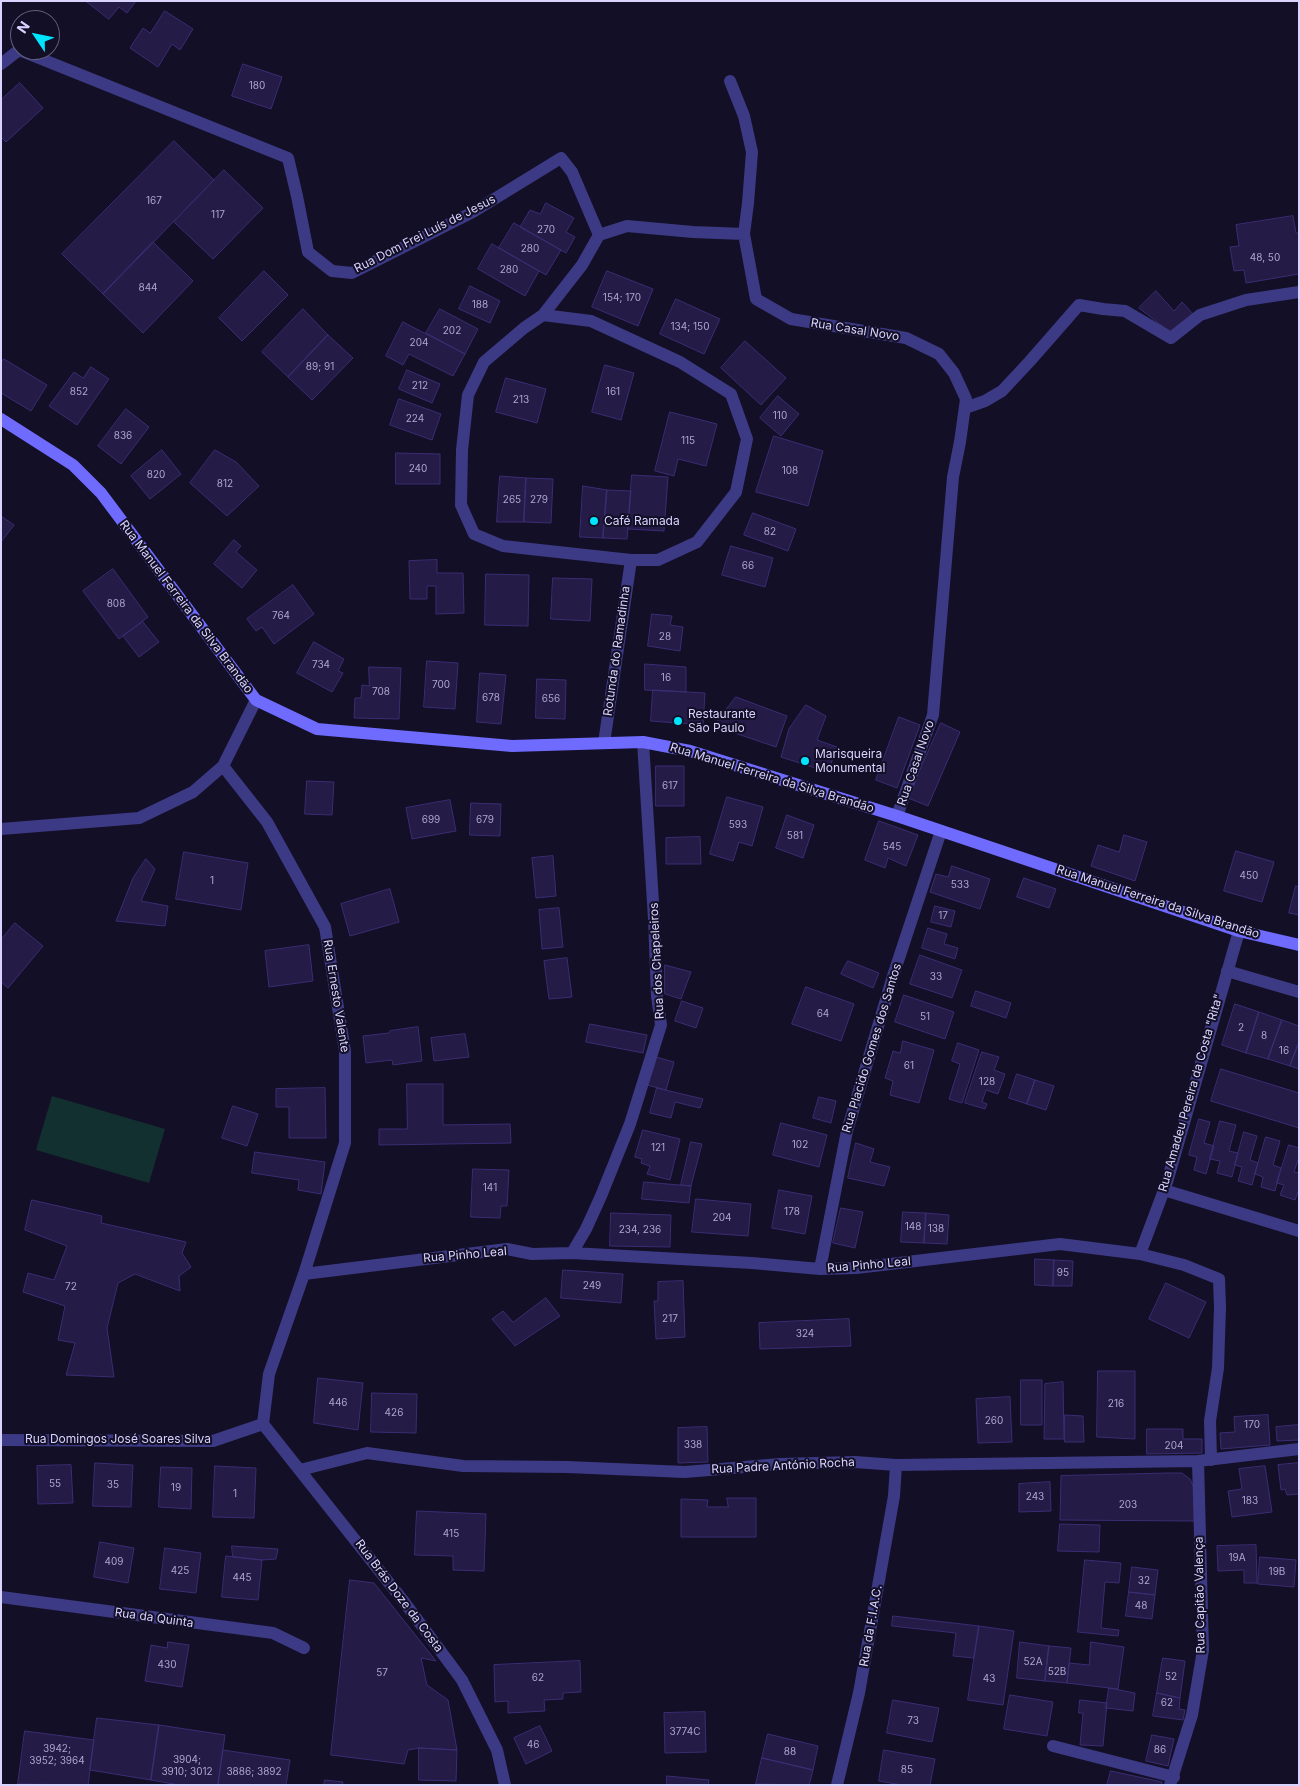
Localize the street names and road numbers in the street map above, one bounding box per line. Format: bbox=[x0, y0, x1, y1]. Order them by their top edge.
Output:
street label: Rua Dom Frei Luís de Jesus bbox=[352, 192, 498, 276]
street label: Rua Casal Novo bbox=[810, 316, 900, 344]
street label: Rua Manuel Ferreira da Silva Brandão bbox=[116, 518, 256, 696]
street label: Rotunda do Ramadinha bbox=[601, 585, 633, 717]
street label: Rua Casal Novo bbox=[895, 718, 937, 808]
street label: Rua Manuel Ferreira da Silva Brandão bbox=[668, 740, 876, 816]
street label: Rua Manuel Ferreira da Silva Brandão bbox=[1055, 862, 1261, 942]
street label: Rua dos Chapeleiros bbox=[647, 902, 667, 1020]
street label: Rua Ernesto Valente bbox=[320, 939, 352, 1053]
street label: Rua Placido Gomes dos Santos bbox=[839, 962, 905, 1134]
street label: Rua Amadeu Pereira da Costa "Rita" bbox=[1156, 992, 1226, 1194]
street label: Rua Pinho Leal bbox=[423, 1244, 507, 1266]
street label: Rua Pinho Leal bbox=[827, 1254, 911, 1276]
street label: Rua Domingos José Soares Silva bbox=[25, 1432, 211, 1446]
street label: Rua Padre António Rocha bbox=[711, 1455, 855, 1477]
street label: Rua Capitão Valença bbox=[1192, 1536, 1208, 1654]
street label: Rua Brás Doze da Costa bbox=[352, 1537, 446, 1655]
street label: Rua da F.I.A.C. bbox=[857, 1584, 885, 1668]
street label: Rua da Quinta bbox=[114, 1605, 194, 1631]

